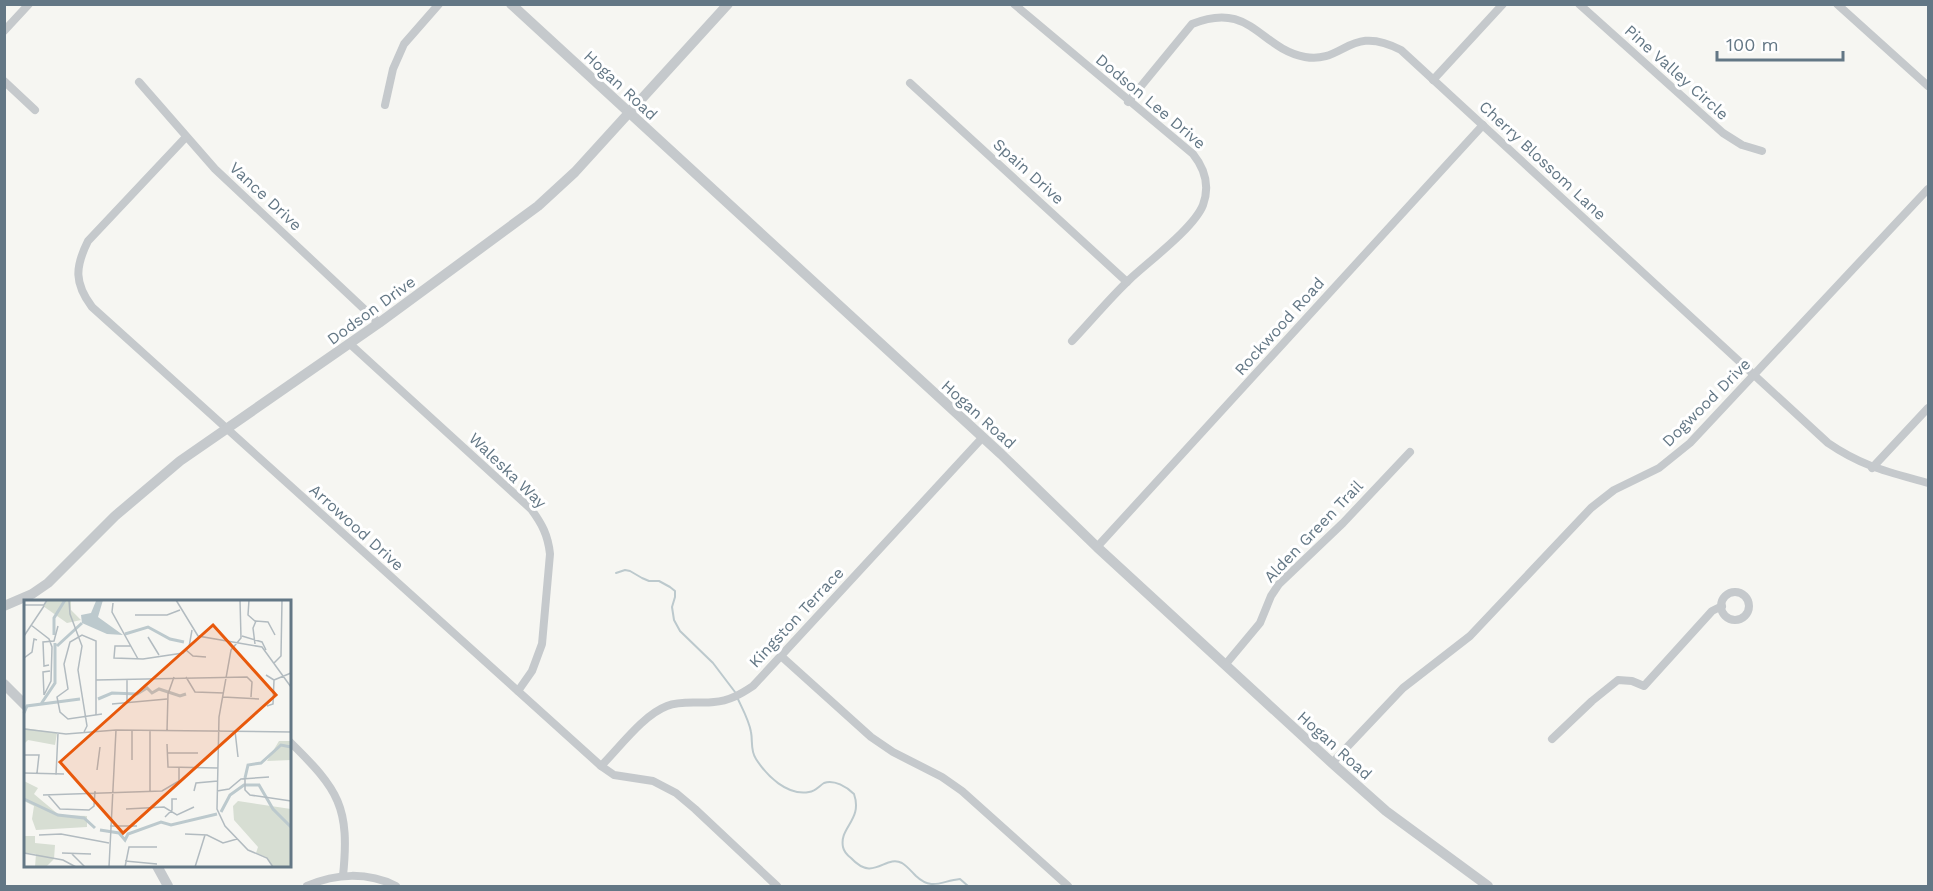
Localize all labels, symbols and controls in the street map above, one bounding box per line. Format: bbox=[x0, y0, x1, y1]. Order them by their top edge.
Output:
street label: Pine Valley Circle bbox=[1621, 21, 1732, 124]
scale bar bbox=[1717, 24, 1843, 62]
text: 100 m bbox=[1726, 34, 1779, 55]
street label: Hogan Road bbox=[580, 47, 661, 124]
street label: Dodson Lee Drive bbox=[1092, 50, 1209, 153]
street label: Cherry Blossom Lane bbox=[1475, 97, 1610, 224]
street label: Spain Drive bbox=[989, 135, 1068, 208]
street label: Vance Drive bbox=[226, 158, 306, 235]
street label: Dodson Drive bbox=[323, 272, 419, 349]
street label: Rockwood Road bbox=[1231, 274, 1328, 379]
street label: Dogwood Drive bbox=[1658, 354, 1754, 450]
street label: Hogan Road bbox=[938, 376, 1020, 453]
street label: Waleska Way bbox=[465, 429, 551, 513]
street label: Alden Green Trail bbox=[1260, 476, 1367, 586]
street label: Arrowood Drive bbox=[306, 480, 408, 575]
street label: Kingston Terrace bbox=[745, 563, 848, 671]
inset map bbox=[24, 600, 291, 867]
street label: Hogan Road bbox=[1294, 707, 1376, 784]

